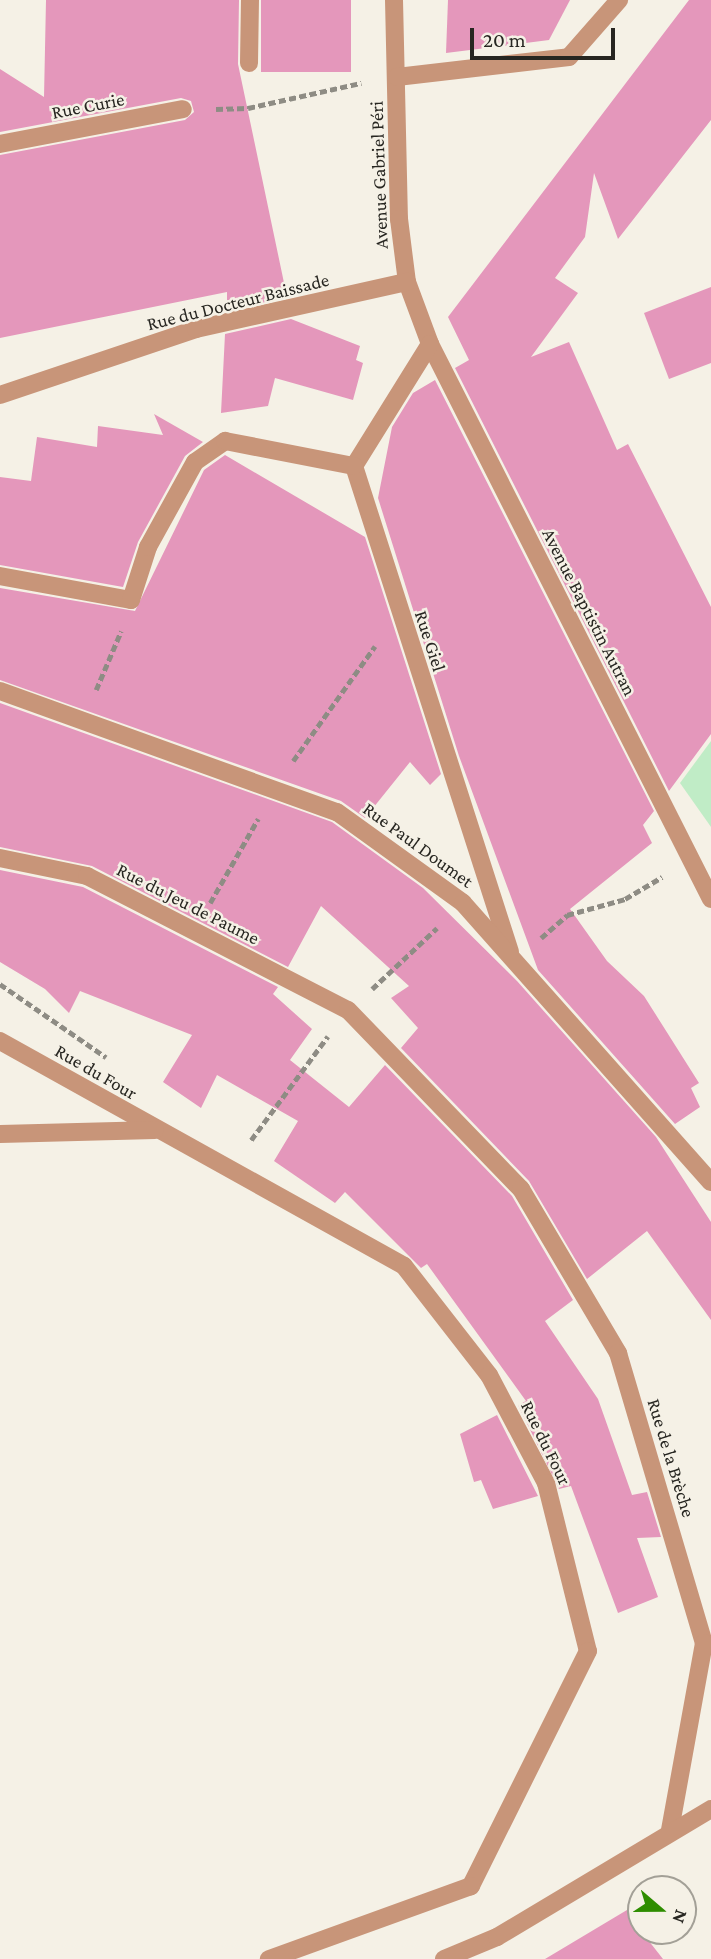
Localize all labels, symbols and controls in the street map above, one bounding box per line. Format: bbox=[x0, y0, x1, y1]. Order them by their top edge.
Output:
scale bar bbox=[473, 14, 618, 58]
text: 20 m bbox=[483, 28, 526, 52]
street label: Rue Curie bbox=[50, 88, 126, 124]
street label: Avenue Gabriel Péri bbox=[365, 101, 393, 249]
street label: Rue du Docteur Baissade bbox=[145, 268, 331, 336]
street label: Avenue Baptistin Autran bbox=[537, 525, 641, 699]
street label: Rue Giel bbox=[409, 608, 451, 674]
street label: Rue Paul Doumet bbox=[358, 797, 478, 893]
street label: Rue du Jeu de Paume bbox=[113, 858, 263, 950]
street label: Rue du Four bbox=[51, 1039, 141, 1105]
street label: Rue de la Brèche bbox=[642, 1396, 700, 1520]
street label: Rue du Four bbox=[516, 1397, 576, 1489]
north arrow bbox=[627, 1875, 697, 1945]
text: N bbox=[668, 1907, 692, 1926]

